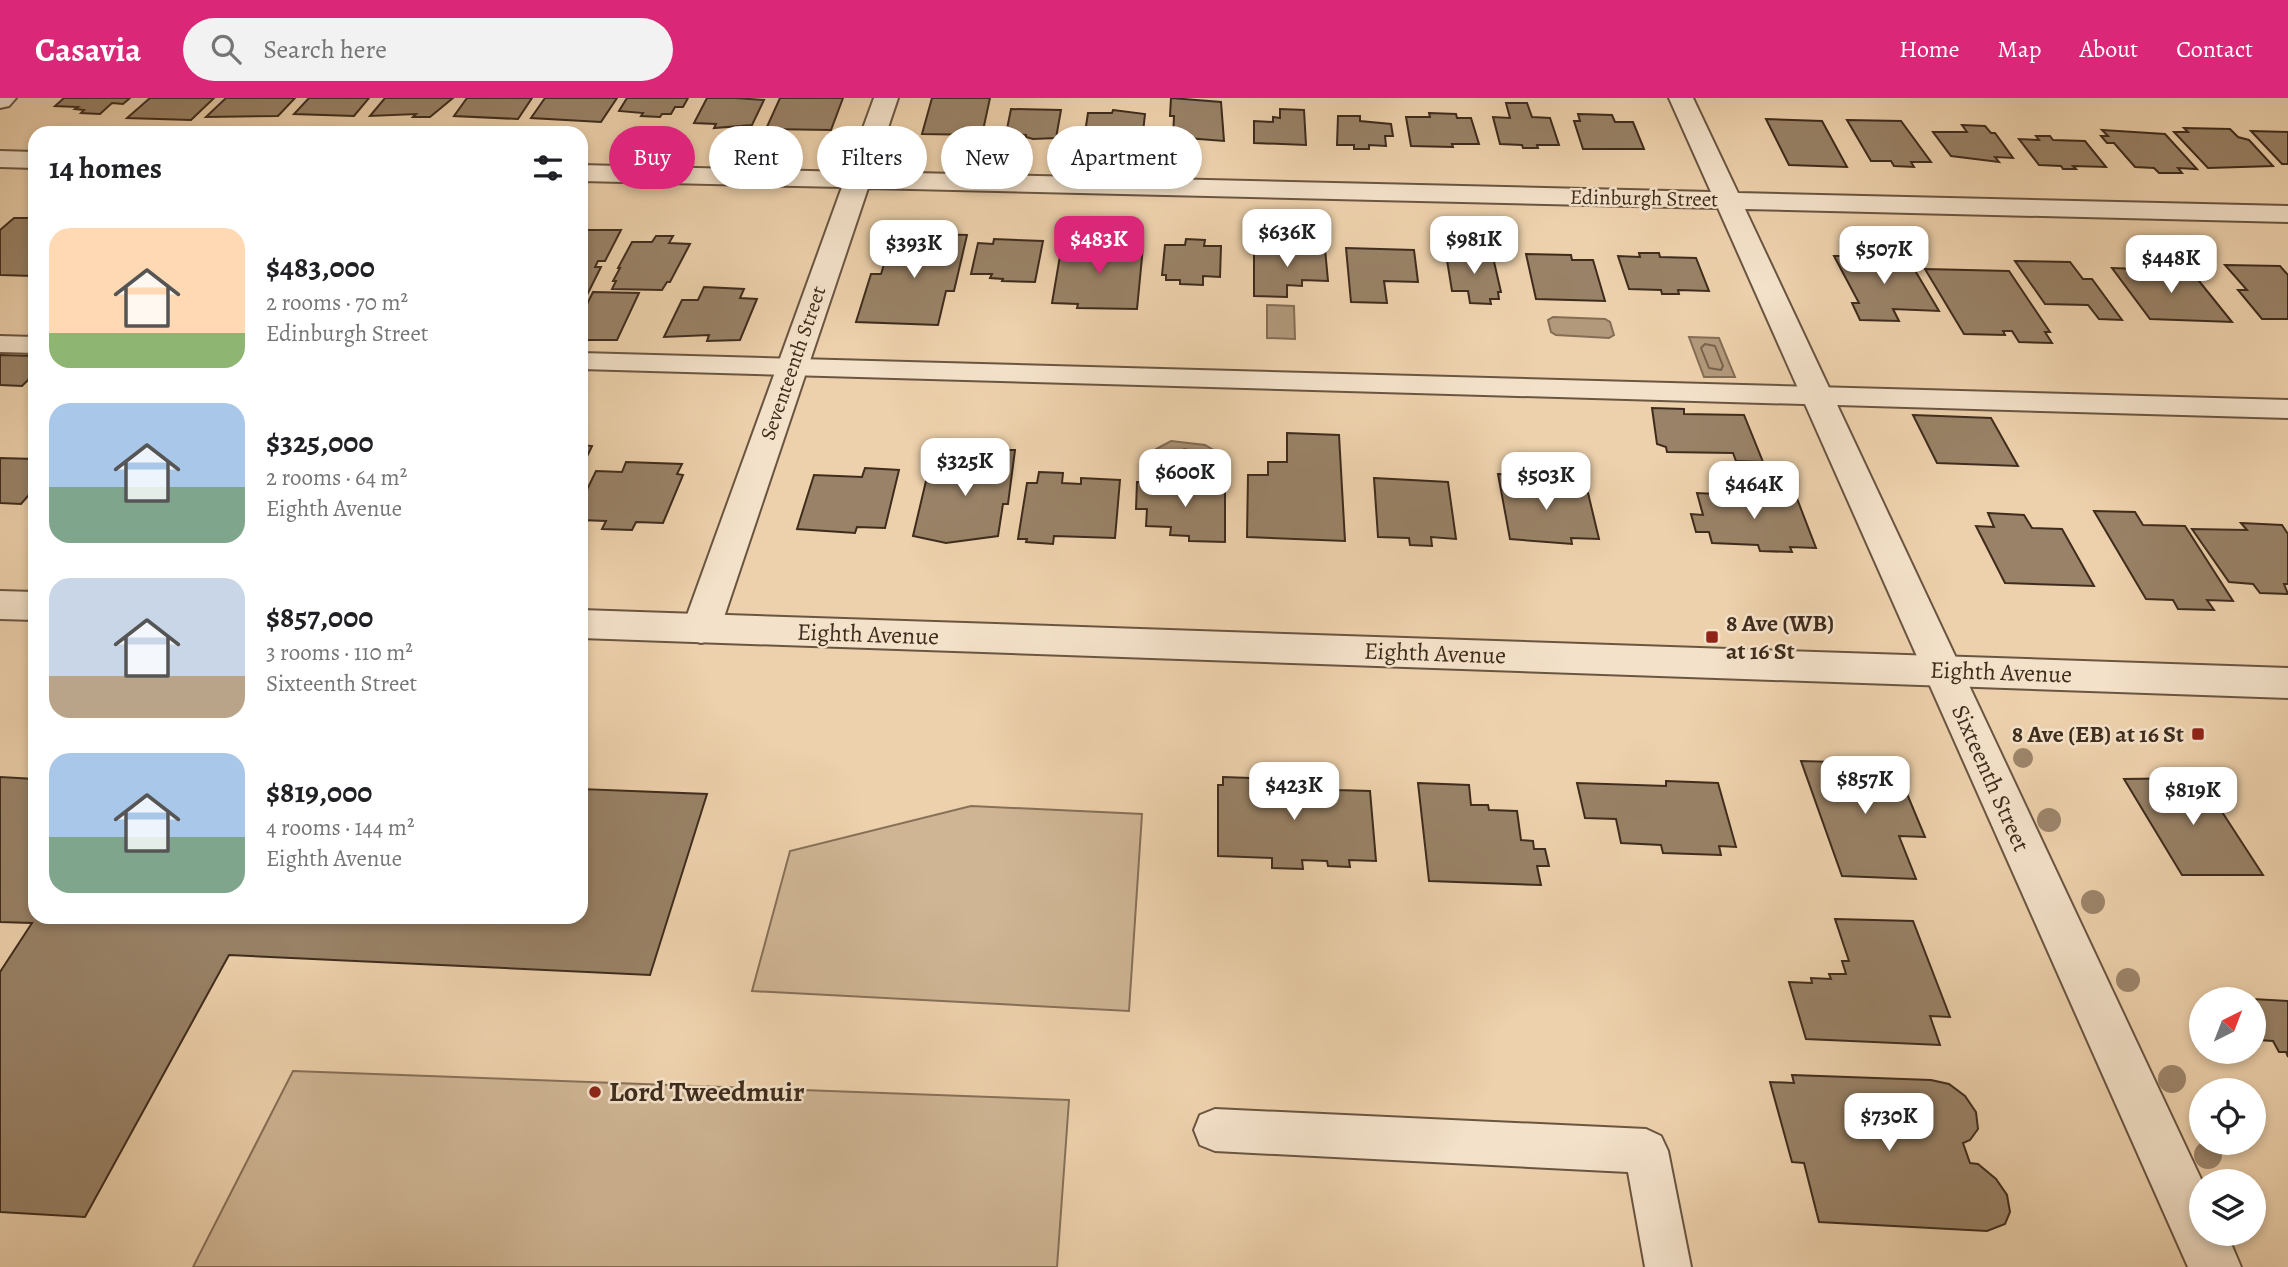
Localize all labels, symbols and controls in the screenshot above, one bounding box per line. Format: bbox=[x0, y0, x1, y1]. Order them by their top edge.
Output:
search box bbox=[183, 18, 673, 81]
text: Casavia bbox=[35, 27, 141, 72]
icon: search bbox=[207, 30, 245, 68]
text: Search here bbox=[263, 32, 387, 67]
text: Home bbox=[1899, 33, 1960, 65]
text: Map bbox=[1998, 33, 2042, 65]
text: About bbox=[2080, 33, 2138, 65]
text: Contact bbox=[2176, 33, 2253, 65]
chip: Buy bbox=[609, 126, 695, 189]
chip: Rent bbox=[709, 126, 803, 189]
chip: Filters bbox=[817, 126, 927, 189]
chip: New bbox=[941, 126, 1033, 189]
chip: Apartment bbox=[1047, 126, 1202, 189]
text: 14 homes bbox=[49, 148, 162, 188]
icon: filters bbox=[529, 149, 567, 187]
street label: Edinburgh Street bbox=[1570, 183, 1718, 213]
pin: $636K bbox=[1238, 209, 1336, 269]
pin: $483K bbox=[1050, 216, 1148, 276]
text: $636K bbox=[1258, 216, 1316, 247]
pin: $981K bbox=[1425, 216, 1523, 276]
pin: $393K bbox=[865, 220, 963, 280]
text: $483K bbox=[1070, 223, 1128, 254]
text: $981K bbox=[1446, 223, 1502, 254]
pin: $507K bbox=[1835, 226, 1933, 286]
text: $393K bbox=[886, 227, 942, 258]
text: $507K bbox=[1855, 233, 1913, 264]
pin: $448K bbox=[2122, 236, 2220, 295]
text: $448K bbox=[2142, 242, 2200, 273]
text: $483,000 bbox=[266, 247, 375, 287]
icon: home bbox=[105, 256, 189, 340]
street label: Seventeenth Street bbox=[754, 282, 833, 444]
text: 2 rooms · 70 m² bbox=[266, 287, 408, 318]
text: Edinburgh Street bbox=[266, 318, 428, 349]
text: $325,000 bbox=[266, 422, 374, 462]
icon: home bbox=[105, 431, 189, 515]
pin: $325K bbox=[916, 438, 1014, 498]
text: $325K bbox=[937, 445, 993, 476]
pin: $600K bbox=[1136, 450, 1234, 509]
pin: $503K bbox=[1497, 452, 1595, 512]
text: $600K bbox=[1155, 456, 1215, 487]
text: $503K bbox=[1517, 459, 1575, 490]
text: 2 rooms · 64 m² bbox=[266, 462, 407, 493]
pin: $464K bbox=[1705, 462, 1803, 521]
text: $464K bbox=[1725, 468, 1783, 499]
text: Eighth Avenue bbox=[266, 493, 402, 524]
text: $857,000 bbox=[266, 597, 373, 637]
icon: home bbox=[105, 606, 189, 690]
place label: 8 Ave (WB) at 16 St bbox=[1726, 607, 1834, 667]
street label: Eighth Avenue bbox=[796, 616, 940, 652]
marker: 8 Ave (WB) at 16 St bbox=[1704, 629, 1720, 645]
street label: Eighth Avenue bbox=[1363, 635, 1507, 671]
text: 3 rooms · 110 m² bbox=[266, 637, 413, 668]
street label: Eighth Avenue bbox=[1929, 654, 2073, 690]
text: Sixteenth Street bbox=[266, 668, 417, 699]
street label: Sixteenth Street bbox=[1944, 699, 2038, 857]
place label: 8 Ave (EB) at 16 St bbox=[2012, 718, 2184, 750]
marker: 8 Ave (EB) at 16 St bbox=[2190, 726, 2206, 742]
pin: $857K bbox=[1816, 756, 1914, 816]
pin: $423K bbox=[1245, 762, 1343, 822]
text: $857K bbox=[1837, 763, 1893, 794]
pin: $819K bbox=[2144, 768, 2242, 827]
text: $423K bbox=[1265, 769, 1323, 800]
text: $819,000 bbox=[266, 772, 372, 812]
text: $819K bbox=[2165, 774, 2221, 805]
icon: home bbox=[105, 781, 189, 865]
text: 4 rooms · 144 m² bbox=[266, 812, 414, 843]
text: Eighth Avenue bbox=[266, 843, 402, 874]
north arrow bbox=[2189, 987, 2266, 1064]
map controls bbox=[2189, 987, 2266, 1246]
place label: Lord Tweedmuir bbox=[609, 1073, 805, 1111]
button: locate bbox=[2189, 1078, 2266, 1155]
marker: Lord Tweedmuir bbox=[587, 1084, 603, 1100]
pin: $730K bbox=[1840, 1094, 1938, 1153]
text: $730K bbox=[1860, 1100, 1918, 1131]
button: layers bbox=[2189, 1169, 2266, 1246]

